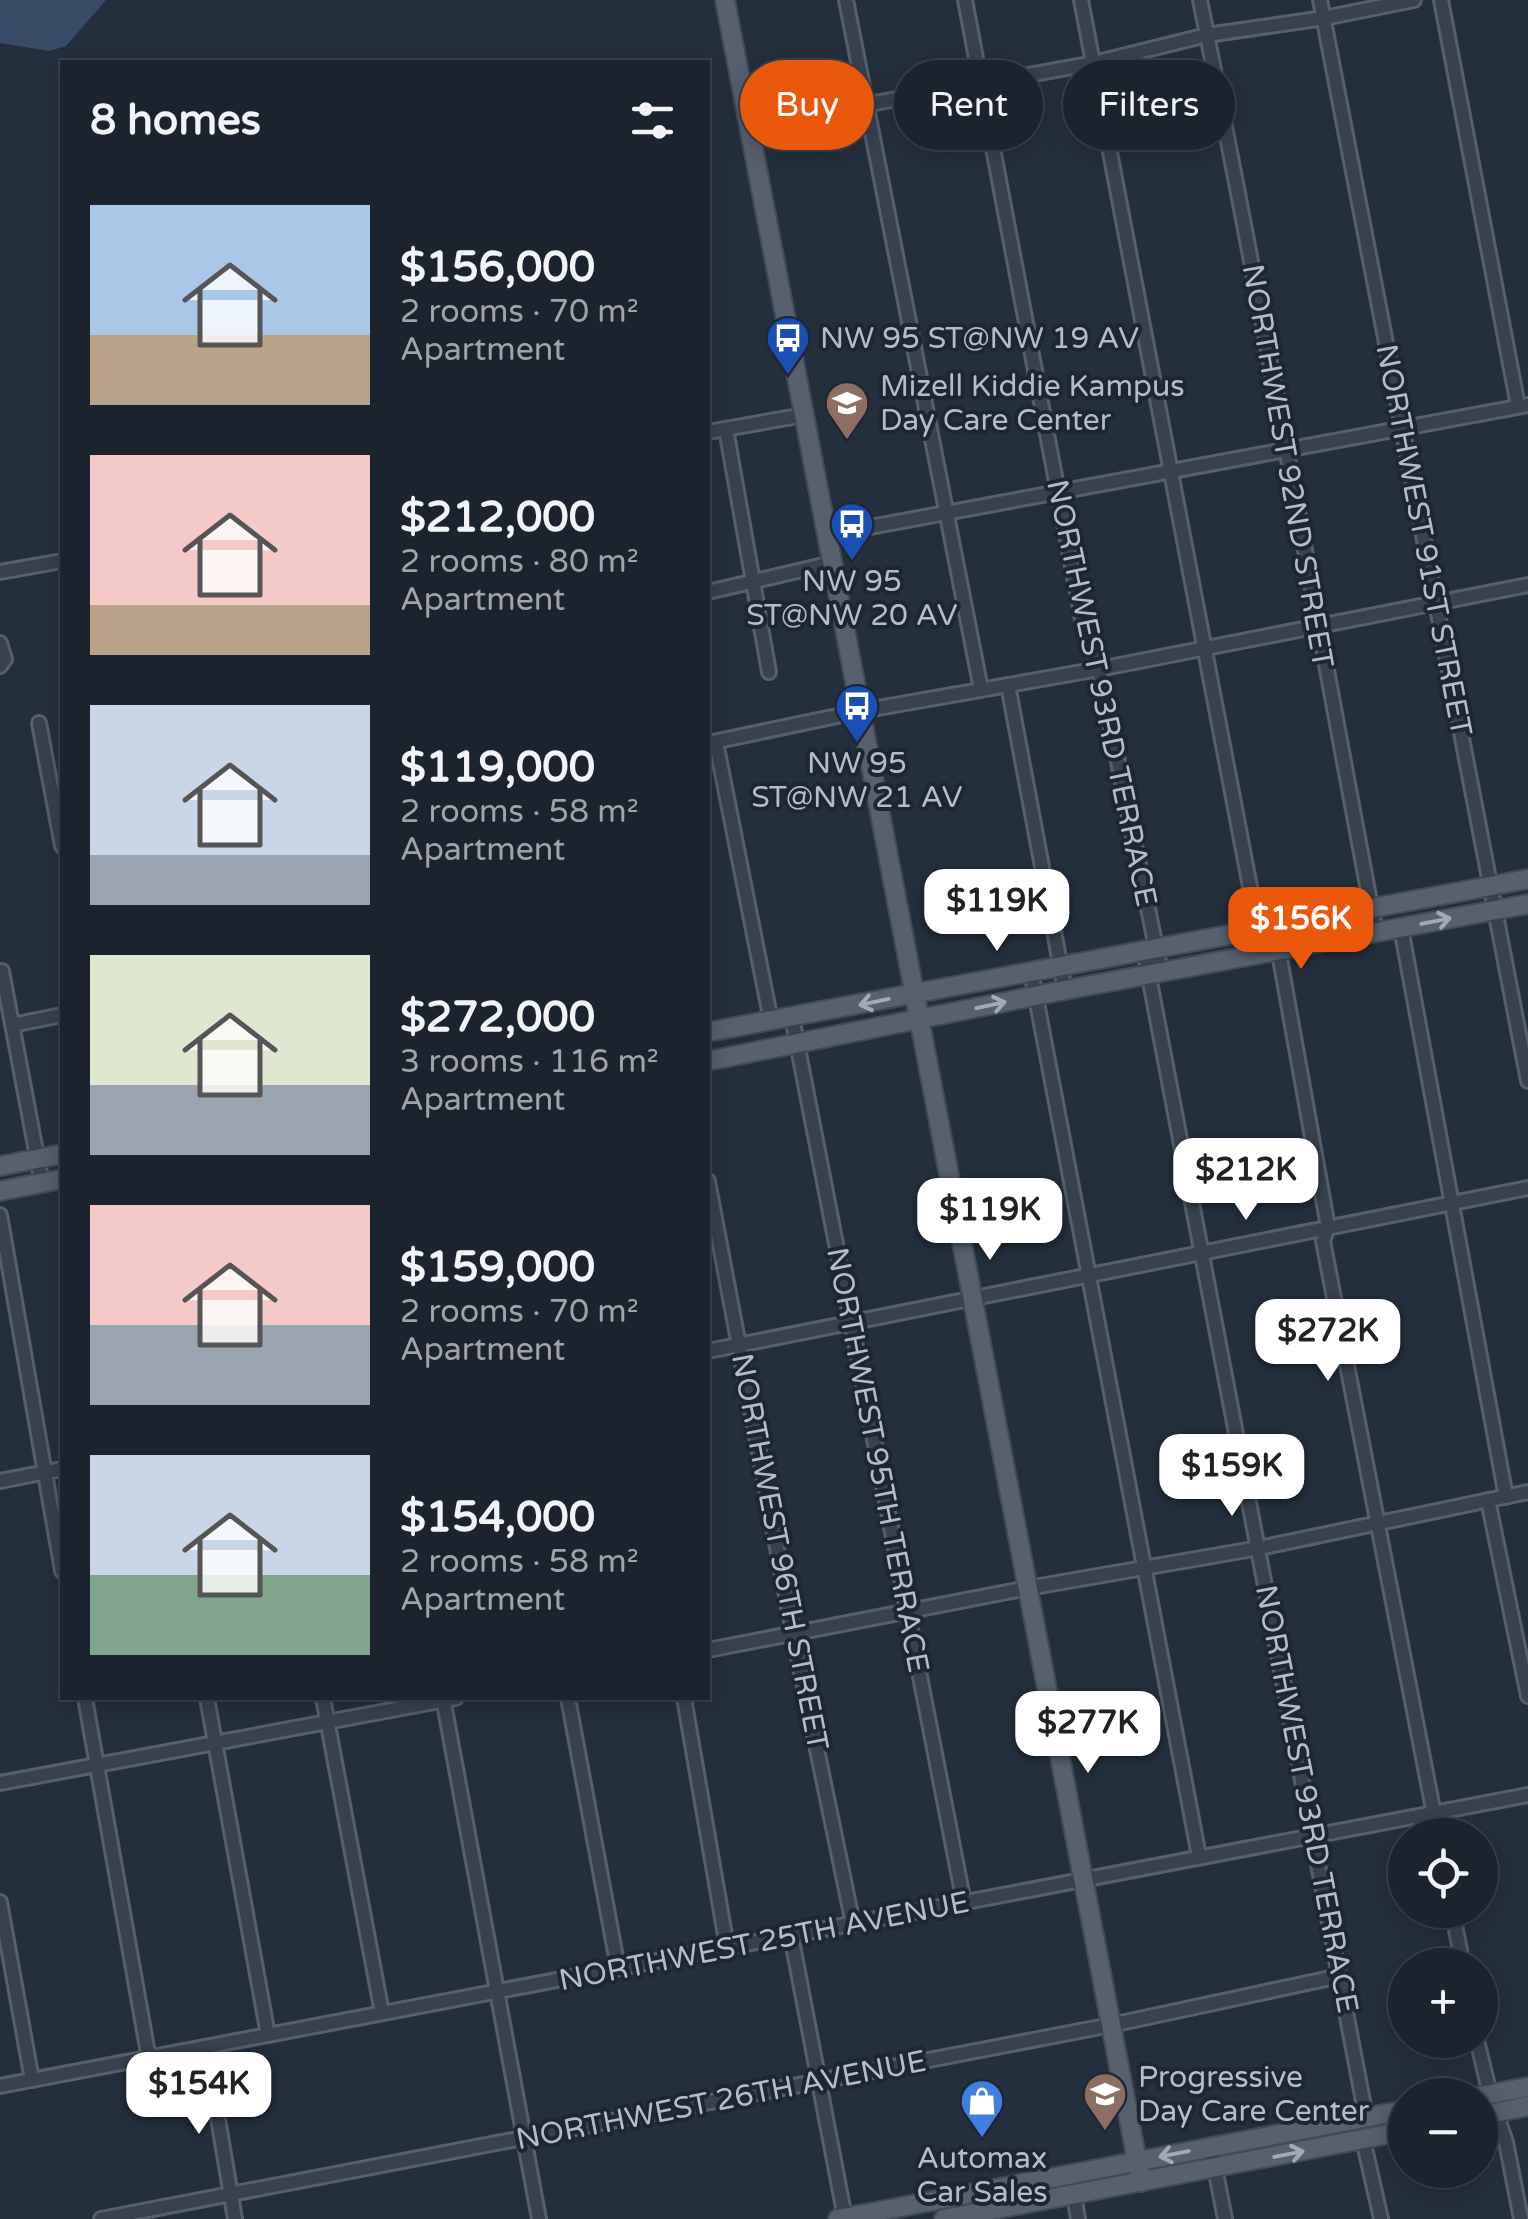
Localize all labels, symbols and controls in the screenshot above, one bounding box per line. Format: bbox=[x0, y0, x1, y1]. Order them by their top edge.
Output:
chip: Buy bbox=[740, 60, 874, 150]
chip: Rent bbox=[894, 60, 1043, 150]
chip: Filters bbox=[1063, 60, 1235, 150]
icon: filters bbox=[625, 93, 680, 148]
text: 8 homes bbox=[90, 95, 261, 146]
text: $156,000 bbox=[400, 242, 595, 293]
icon: home bbox=[170, 245, 290, 365]
street label: NORTHWEST 92ND STREET bbox=[1234, 261, 1341, 671]
text: 2 rooms · 70 m² bbox=[400, 293, 639, 331]
bus stop icon: NW 95 ST@NW 19 AV bbox=[765, 315, 811, 376]
place label: NW 95 ST@NW 19 AV bbox=[820, 320, 1139, 357]
text: Apartment bbox=[400, 331, 565, 369]
street label: NORTHWEST 91ST STREET bbox=[1367, 341, 1480, 739]
place label: Mizell Kiddie Kampus Day Care Center bbox=[880, 368, 1185, 439]
school or university icon: Mizell Kiddie Kampus Day Care Center bbox=[824, 380, 870, 441]
street label: NORTHWEST 93RD TERRACE bbox=[1038, 476, 1165, 910]
text: $212,000 bbox=[400, 492, 595, 543]
icon: home bbox=[170, 495, 290, 615]
bus stop icon: NW 95 ST@NW 20 AV bbox=[829, 501, 875, 562]
text: 2 rooms · 80 m² bbox=[400, 543, 639, 581]
place label: NW 95 ST@NW 20 AV bbox=[746, 563, 958, 634]
text: Apartment bbox=[400, 581, 565, 619]
bus stop icon: NW 95 ST@NW 21 AV bbox=[834, 683, 880, 744]
text: $119,000 bbox=[400, 742, 595, 793]
icon: home bbox=[170, 745, 290, 865]
place label: NW 95 ST@NW 21 AV bbox=[751, 745, 963, 816]
text: 2 rooms · 58 m² bbox=[400, 793, 639, 831]
text: Apartment bbox=[400, 831, 565, 869]
pin: $119K bbox=[927, 869, 1067, 954]
text: $119K bbox=[946, 882, 1048, 920]
pin: $156K bbox=[1231, 887, 1371, 972]
text: $156K bbox=[1250, 900, 1352, 938]
one-way arrow bbox=[1419, 911, 1452, 930]
text: $272,000 bbox=[400, 992, 595, 1043]
one-way arrow bbox=[858, 994, 890, 1013]
one-way arrow bbox=[974, 994, 1006, 1013]
icon: home bbox=[170, 995, 290, 1115]
text: 3 rooms · 116 m² bbox=[400, 1043, 659, 1081]
text: Apartment bbox=[400, 1081, 565, 1119]
pin: $212K bbox=[1176, 1138, 1316, 1223]
text: $212K bbox=[1195, 1151, 1297, 1189]
pin: $119K bbox=[920, 1178, 1060, 1263]
text: $119K bbox=[939, 1191, 1041, 1229]
text: $159,000 bbox=[400, 1242, 595, 1293]
street label: NORTHWEST 95TH TERRACE bbox=[818, 1244, 937, 1676]
icon: home bbox=[170, 1245, 290, 1365]
text: 2 rooms · 70 m² bbox=[400, 1293, 639, 1331]
pin: $272K bbox=[1258, 1299, 1398, 1384]
text: $272K bbox=[1277, 1312, 1379, 1350]
text: Apartment bbox=[400, 1331, 565, 1369]
street label: NORTHWEST 96TH STREET bbox=[723, 1350, 836, 1754]
pin: $159K bbox=[1162, 1434, 1302, 1519]
text: $159K bbox=[1181, 1447, 1283, 1485]
text: $154,000 bbox=[400, 1492, 595, 1543]
icon: home bbox=[170, 1495, 290, 1615]
text: 2 rooms · 58 m² bbox=[400, 1543, 639, 1581]
text: Apartment bbox=[400, 1581, 565, 1619]
street label: NORTHWEST 93RD TERRACE bbox=[1247, 1582, 1366, 2016]
pin: $277K bbox=[1018, 1691, 1158, 1776]
text: $277K bbox=[1037, 1704, 1139, 1742]
map controls bbox=[1388, 1818, 1498, 2188]
button: locate bbox=[1388, 1818, 1498, 1928]
street label: NORTHWEST 25TH AVENUE bbox=[556, 1884, 972, 1999]
button: + bbox=[1388, 1948, 1498, 2058]
street label: NORTHWEST 26TH AVENUE bbox=[513, 2043, 929, 2158]
pin: $154K bbox=[129, 2052, 269, 2137]
place label: Progressive Day Care Center bbox=[1138, 2059, 1370, 2130]
text: $154K bbox=[148, 2065, 250, 2103]
school or university icon: Progressive Day Care Center bbox=[1082, 2071, 1128, 2132]
shop icon: Automax Car Sales bbox=[959, 2078, 1005, 2139]
button: − bbox=[1388, 2078, 1498, 2188]
place label: Automax Car Sales bbox=[916, 2140, 1048, 2211]
one-way arrow bbox=[1272, 2143, 1304, 2162]
one-way arrow bbox=[1158, 2145, 1190, 2164]

